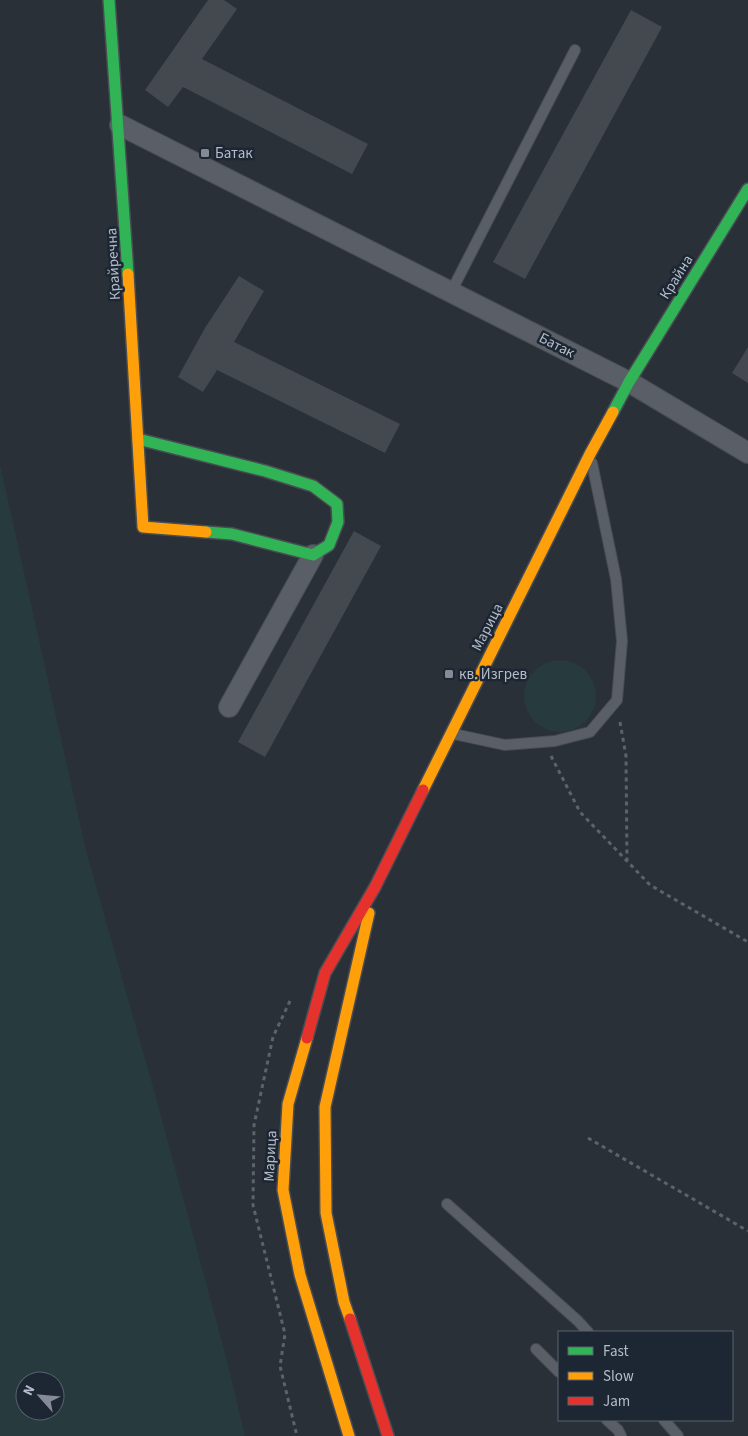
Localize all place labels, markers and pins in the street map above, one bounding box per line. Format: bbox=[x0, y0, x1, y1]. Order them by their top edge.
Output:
place label: Батак bbox=[215, 143, 253, 164]
marker: Батак bbox=[199, 147, 211, 159]
place label: кв. Изгрев bbox=[459, 664, 527, 685]
marker: кв. Изгрев bbox=[443, 668, 455, 680]

